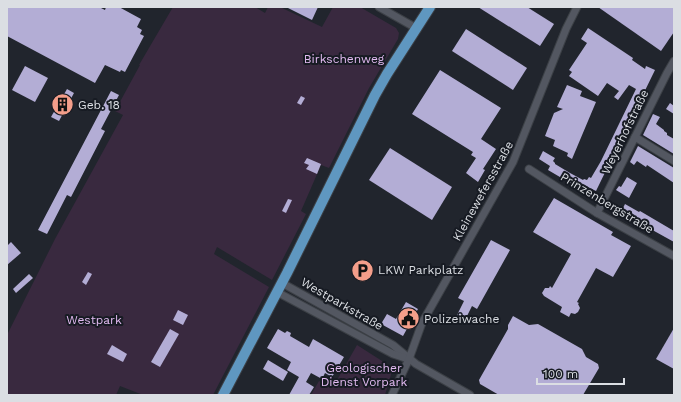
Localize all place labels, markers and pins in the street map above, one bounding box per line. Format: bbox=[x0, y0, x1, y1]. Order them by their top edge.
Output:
building icon: Geb. 18 bbox=[50, 92, 76, 118]
place label: Geb. 18 bbox=[78, 98, 120, 112]
parking icon: LKW Parkplatz bbox=[349, 257, 375, 283]
place label: LKW Parkplatz bbox=[378, 263, 463, 277]
public building icon: Polizeiwache bbox=[395, 306, 421, 332]
place label: Polizeiwache bbox=[424, 312, 500, 326]

